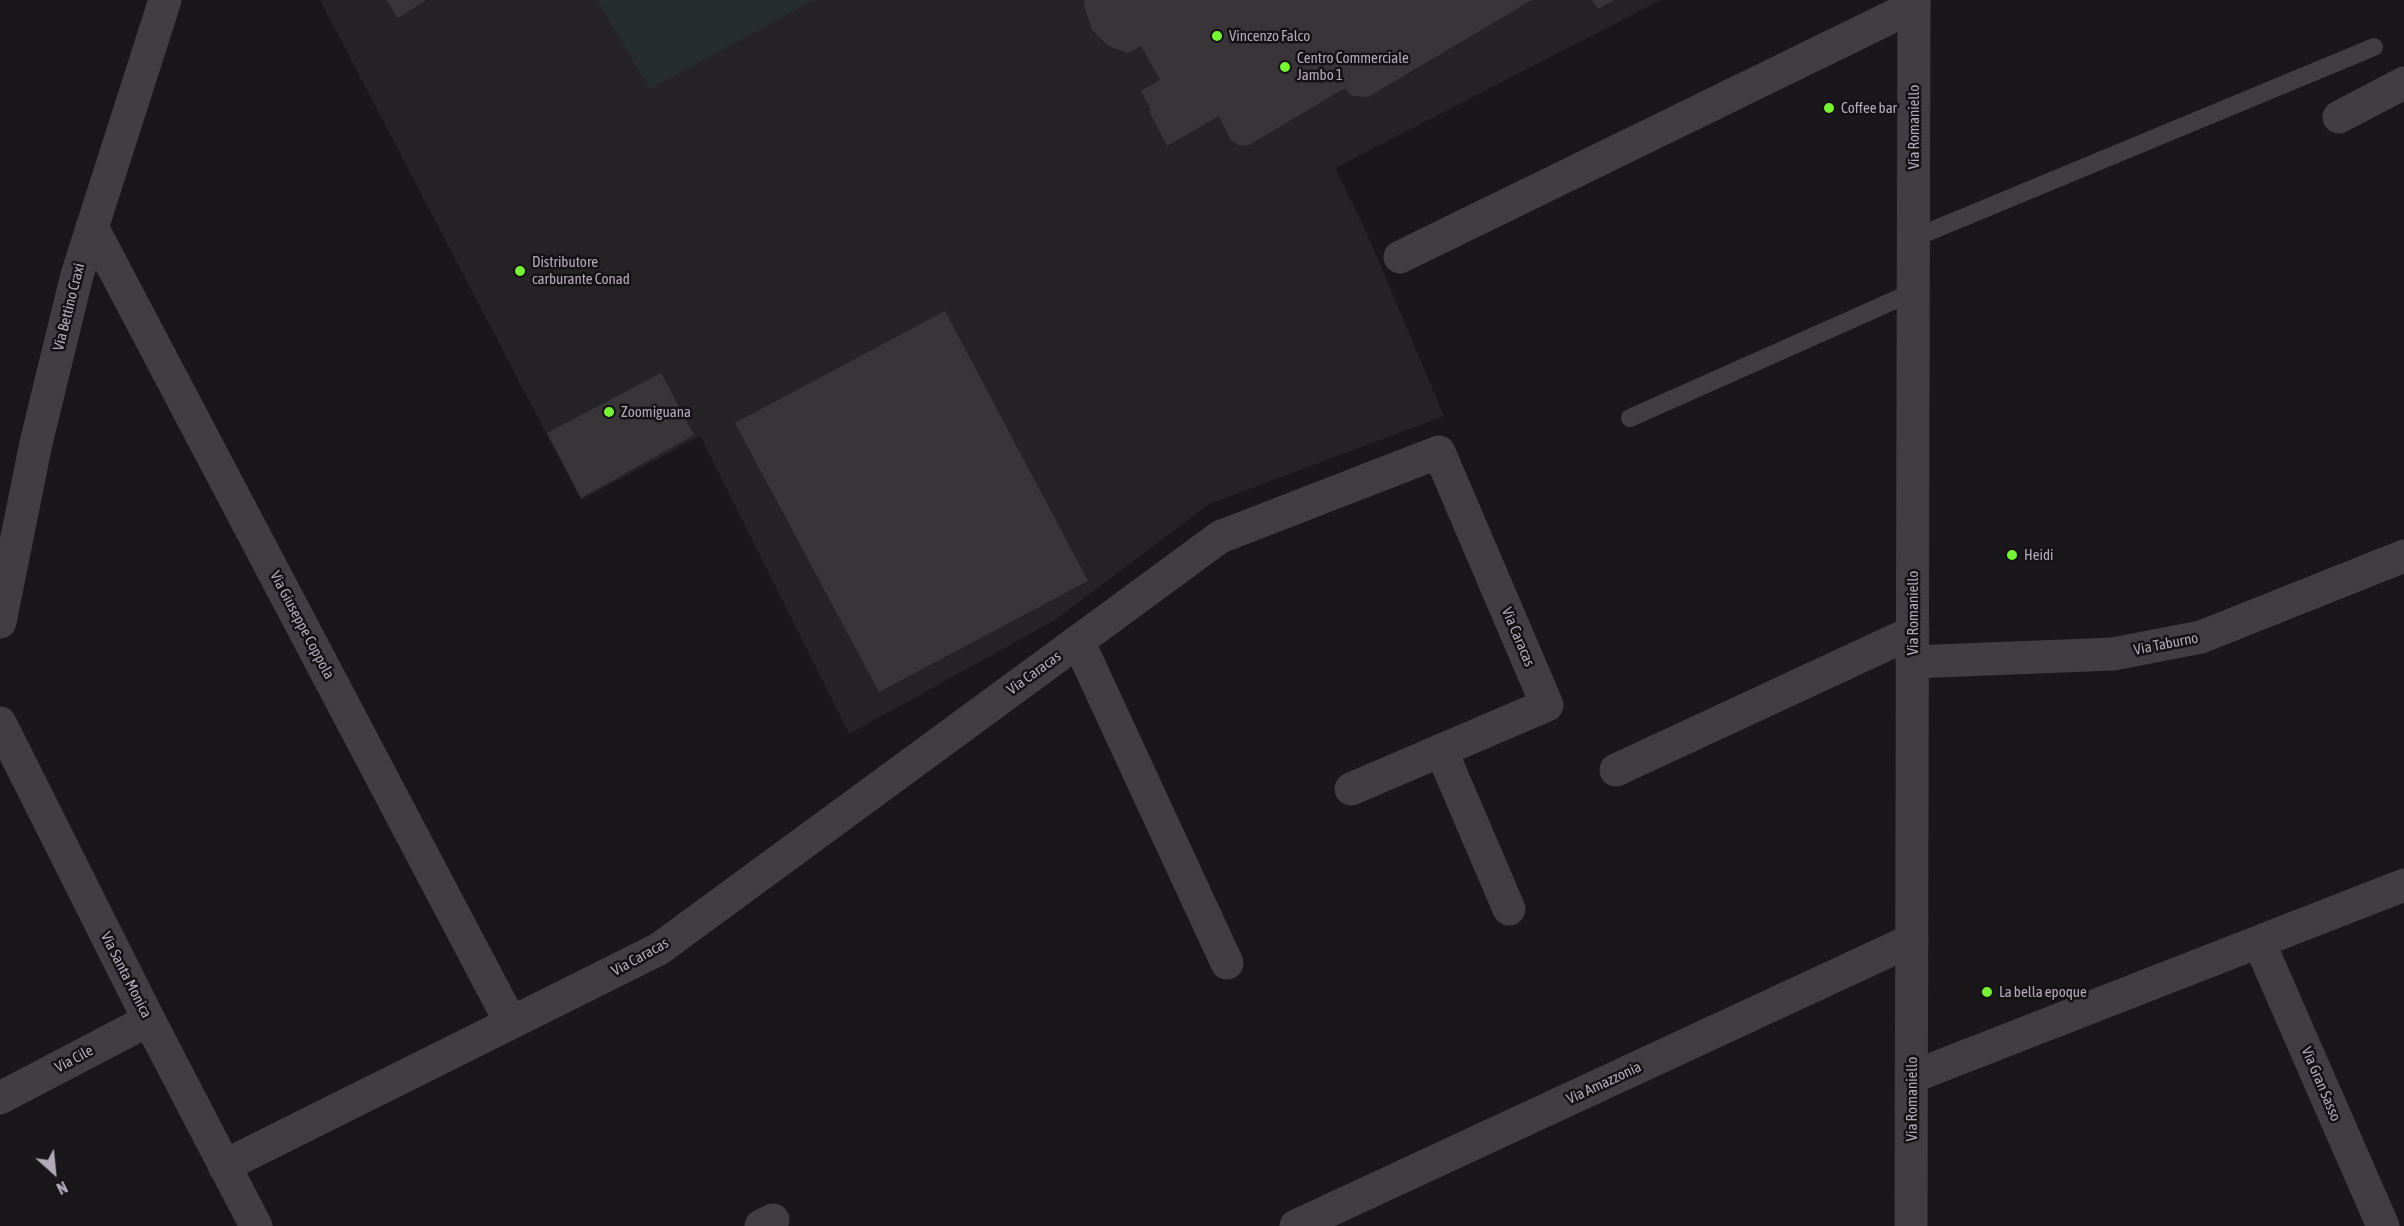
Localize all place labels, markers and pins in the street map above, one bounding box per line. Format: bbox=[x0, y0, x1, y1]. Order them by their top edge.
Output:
place label: Vincenzo Falco bbox=[1229, 27, 1310, 45]
marker: Vincenzo Falco bbox=[1210, 29, 1224, 43]
place label: Centro Commerciale Jambo 1 bbox=[1297, 49, 1409, 84]
marker: Centro Commerciale Jambo 1 bbox=[1278, 60, 1292, 74]
place label: Coffee bar bbox=[1841, 99, 1897, 117]
marker: Coffee bar bbox=[1822, 101, 1836, 115]
place label: Distributore carburante Conad bbox=[532, 253, 630, 288]
marker: Distributore carburante Conad bbox=[513, 264, 527, 278]
place label: Zoomiguana bbox=[621, 403, 691, 421]
marker: Zoomiguana bbox=[602, 405, 616, 419]
place label: Heidi bbox=[2024, 546, 2054, 564]
marker: Heidi bbox=[2005, 548, 2019, 562]
place label: La bella epoque bbox=[1999, 983, 2087, 1001]
marker: La bella epoque bbox=[1980, 985, 1994, 999]

